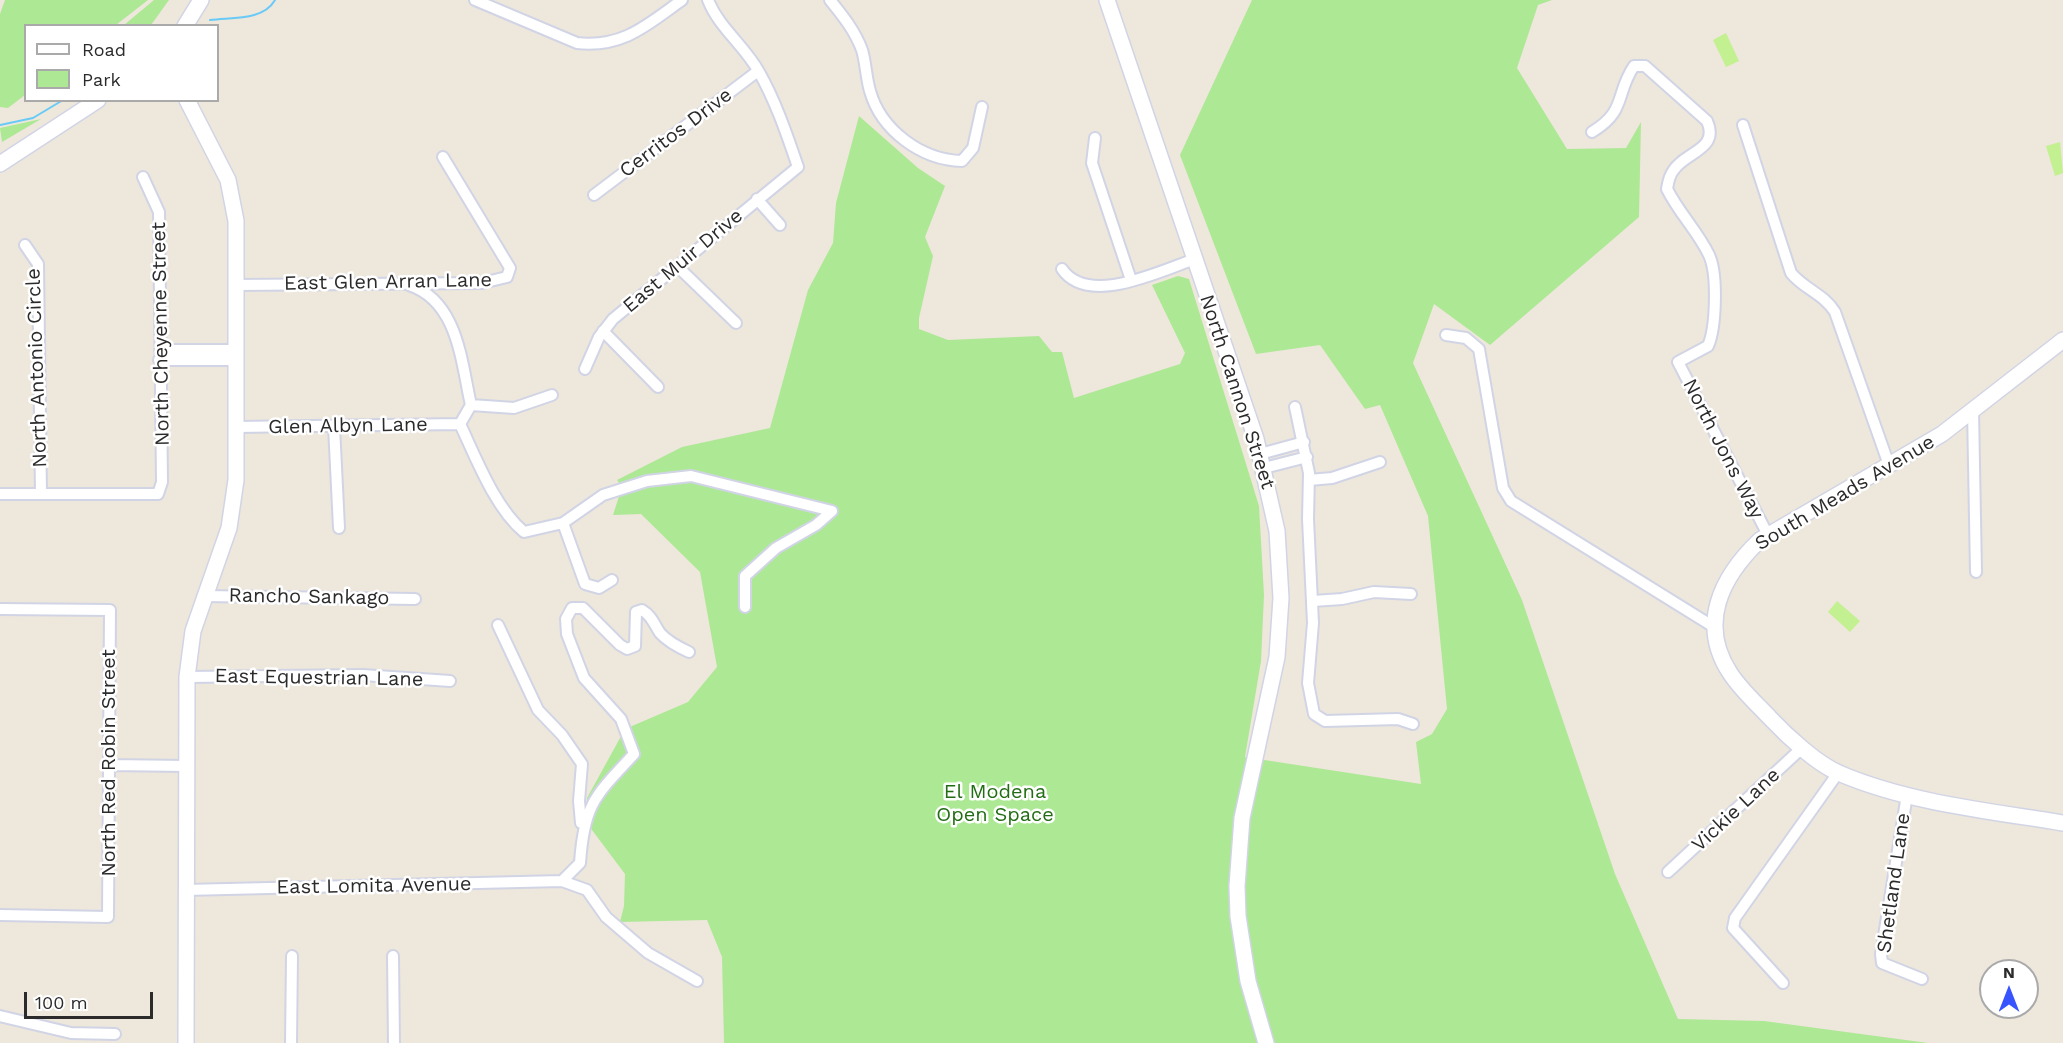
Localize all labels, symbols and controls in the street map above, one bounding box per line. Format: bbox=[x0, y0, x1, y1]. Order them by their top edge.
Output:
legend bbox=[24, 24, 219, 102]
text: Road bbox=[82, 39, 126, 60]
text: Park bbox=[82, 69, 121, 90]
street label: Cerritos Drive bbox=[615, 83, 737, 183]
street label: East Muir Drive bbox=[618, 204, 748, 318]
street label: North Cheyenne Street bbox=[147, 222, 175, 446]
street label: North Antonio Circle bbox=[22, 268, 52, 468]
street label: East Glen Arran Lane bbox=[284, 268, 492, 296]
street label: North Cannon Street bbox=[1194, 292, 1280, 492]
street label: North Jons Way bbox=[1677, 375, 1769, 523]
street label: Glen Albyn Lane bbox=[268, 413, 428, 439]
street label: South Meads Avenue bbox=[1751, 430, 1939, 556]
street label: Rancho Sankago bbox=[228, 584, 390, 610]
street label: North Red Robin Street bbox=[97, 649, 121, 877]
street label: East Equestrian Lane bbox=[214, 664, 424, 692]
street label: Vickie Lane bbox=[1687, 763, 1785, 857]
park label: El Modena Open Space bbox=[936, 780, 1054, 827]
street label: Shetland Lane bbox=[1872, 811, 1916, 955]
street label: East Lomita Avenue bbox=[276, 872, 472, 900]
north arrow bbox=[1979, 959, 2039, 1019]
text: N bbox=[2003, 963, 2015, 982]
scale bar bbox=[27, 980, 156, 1018]
text: 100 m bbox=[35, 992, 88, 1013]

